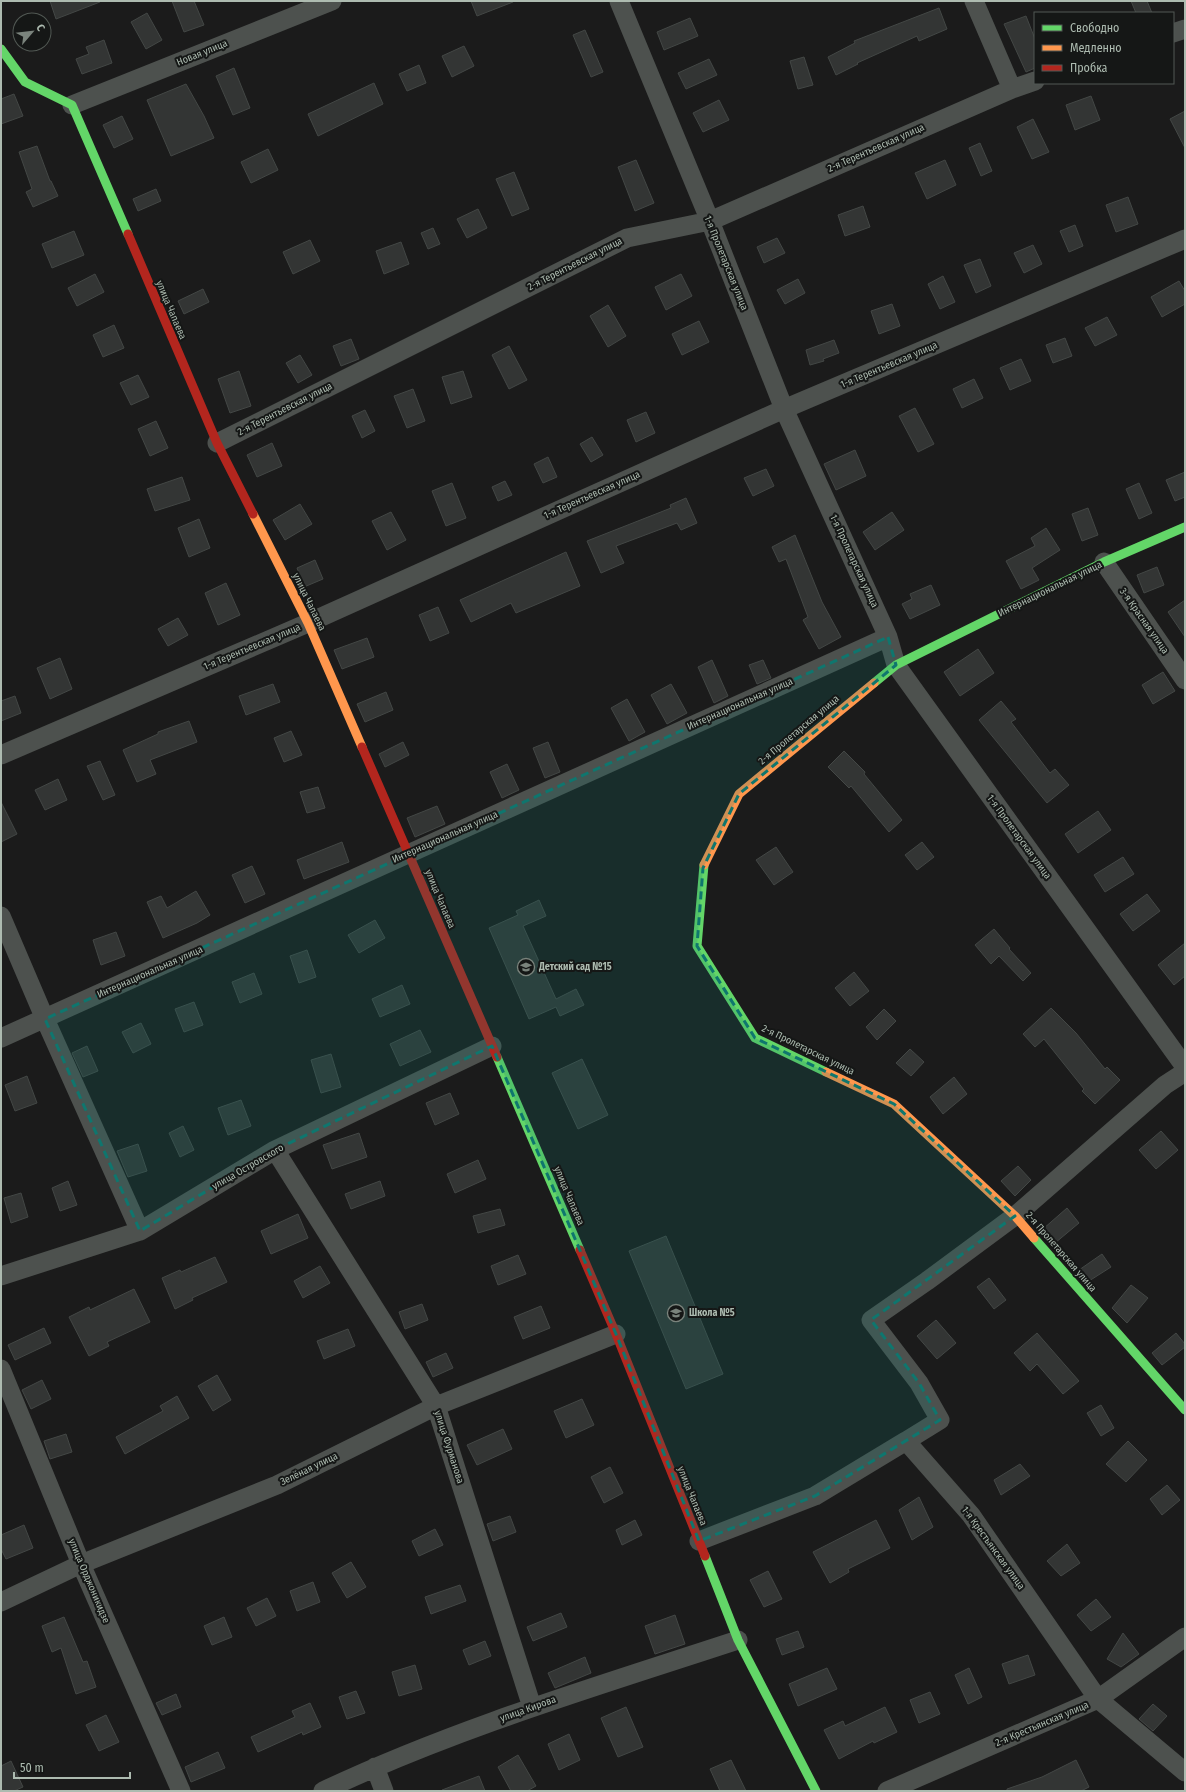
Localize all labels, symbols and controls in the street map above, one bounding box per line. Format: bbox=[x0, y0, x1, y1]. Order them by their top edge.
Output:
north arrow bbox=[12, 12, 52, 52]
legend bbox=[1034, 12, 1174, 84]
text: Свободно bbox=[1070, 21, 1119, 35]
text: С bbox=[33, 22, 48, 33]
street label: Новая улица bbox=[175, 37, 229, 69]
text: Медленно bbox=[1070, 41, 1122, 55]
text: Пробка bbox=[1070, 61, 1108, 75]
street label: 2-я Терентьевская улица bbox=[826, 121, 926, 175]
street label: 1-я Пролетарская улица bbox=[701, 214, 751, 312]
street label: 2-я Терентьевская улица bbox=[526, 235, 624, 293]
street label: улица Чапаева bbox=[153, 279, 189, 341]
street label: 1-я Терентьевская улица bbox=[839, 339, 939, 391]
street label: 2-я Терентьевская улица bbox=[236, 380, 334, 438]
street label: 1-я Терентьевская улица bbox=[542, 468, 642, 522]
street label: 1-я Пролетарская улица bbox=[827, 513, 881, 609]
street label: Интернациональная улица bbox=[996, 559, 1104, 619]
street label: улица Чапаева bbox=[290, 571, 328, 633]
street label: 3-я Красная улица bbox=[1117, 586, 1171, 656]
street label: 1-я Терентьевская улица bbox=[202, 621, 302, 673]
street label: Интернациональная улица bbox=[685, 675, 795, 733]
street label: 2-я Пролетарская улица bbox=[756, 693, 842, 767]
street label: 1-я Пролетарская улица bbox=[984, 793, 1054, 882]
street label: Интернациональная улица bbox=[390, 808, 500, 866]
street label: улица Чапаева bbox=[422, 868, 458, 930]
street label: Интернациональная улица bbox=[95, 943, 205, 1001]
school or university icon: Детский сад №15 bbox=[516, 957, 536, 977]
place label: Детский сад №15 bbox=[538, 961, 612, 973]
street label: 2-я Пролетарская улица bbox=[760, 1022, 856, 1078]
street label: улица Островского bbox=[210, 1142, 286, 1192]
street label: улица Чапаева bbox=[551, 1165, 587, 1227]
street label: 2-я Пролетарская улица bbox=[1023, 1210, 1099, 1294]
school or university icon: Школа №5 bbox=[666, 1303, 686, 1323]
place label: Школа №5 bbox=[689, 1307, 735, 1319]
street label: улица Фурманова bbox=[432, 1409, 466, 1485]
street label: Зелёная улица bbox=[278, 1450, 340, 1488]
street label: улица Чапаева bbox=[675, 1465, 709, 1527]
street label: 1-я Крестьянская улица bbox=[959, 1504, 1027, 1592]
street label: улица Орджоникидзе bbox=[66, 1537, 112, 1625]
street label: улица Кирова bbox=[498, 1693, 558, 1725]
street label: 2-я Крестьянская улица bbox=[994, 1699, 1091, 1749]
scale bar bbox=[14, 1754, 130, 1780]
text: 50 m bbox=[20, 1761, 44, 1775]

